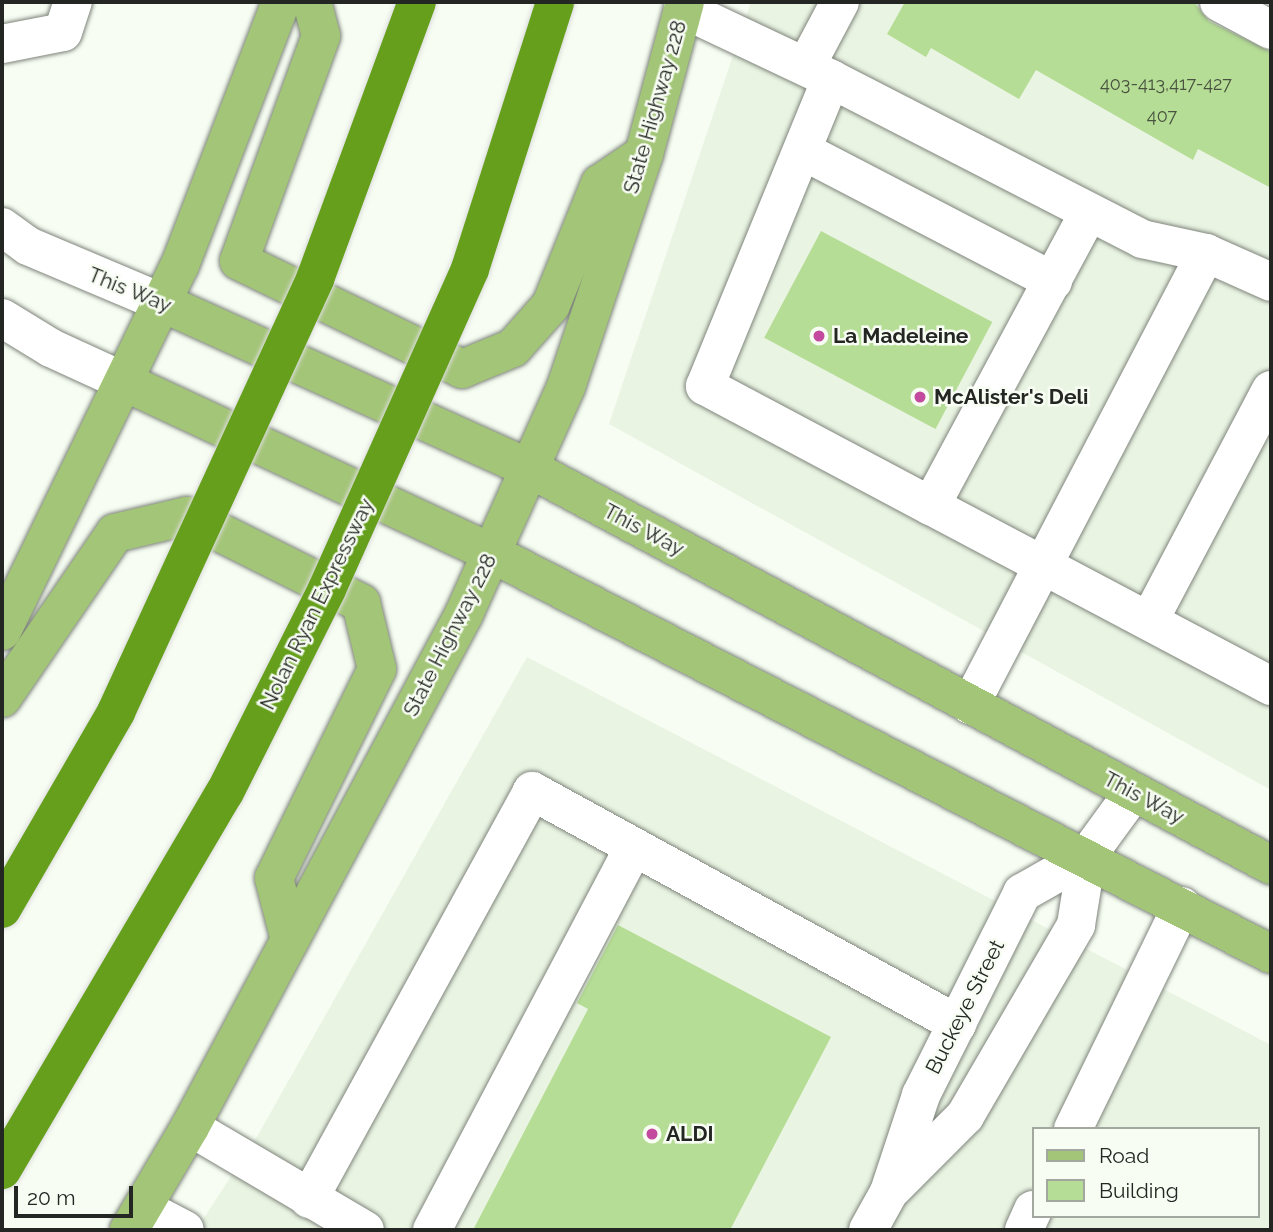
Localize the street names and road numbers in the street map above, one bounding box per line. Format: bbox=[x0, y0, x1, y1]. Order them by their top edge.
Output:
street label: State Highway 228 bbox=[618, 17, 692, 197]
street label: This Way bbox=[84, 262, 176, 318]
street label: Nolan Ryan Expressway bbox=[255, 494, 379, 714]
street label: This Way bbox=[599, 498, 689, 562]
street label: State Highway 228 bbox=[398, 549, 502, 721]
street label: This Way bbox=[1099, 766, 1189, 830]
street label: Buckeye Street bbox=[920, 936, 1010, 1078]

